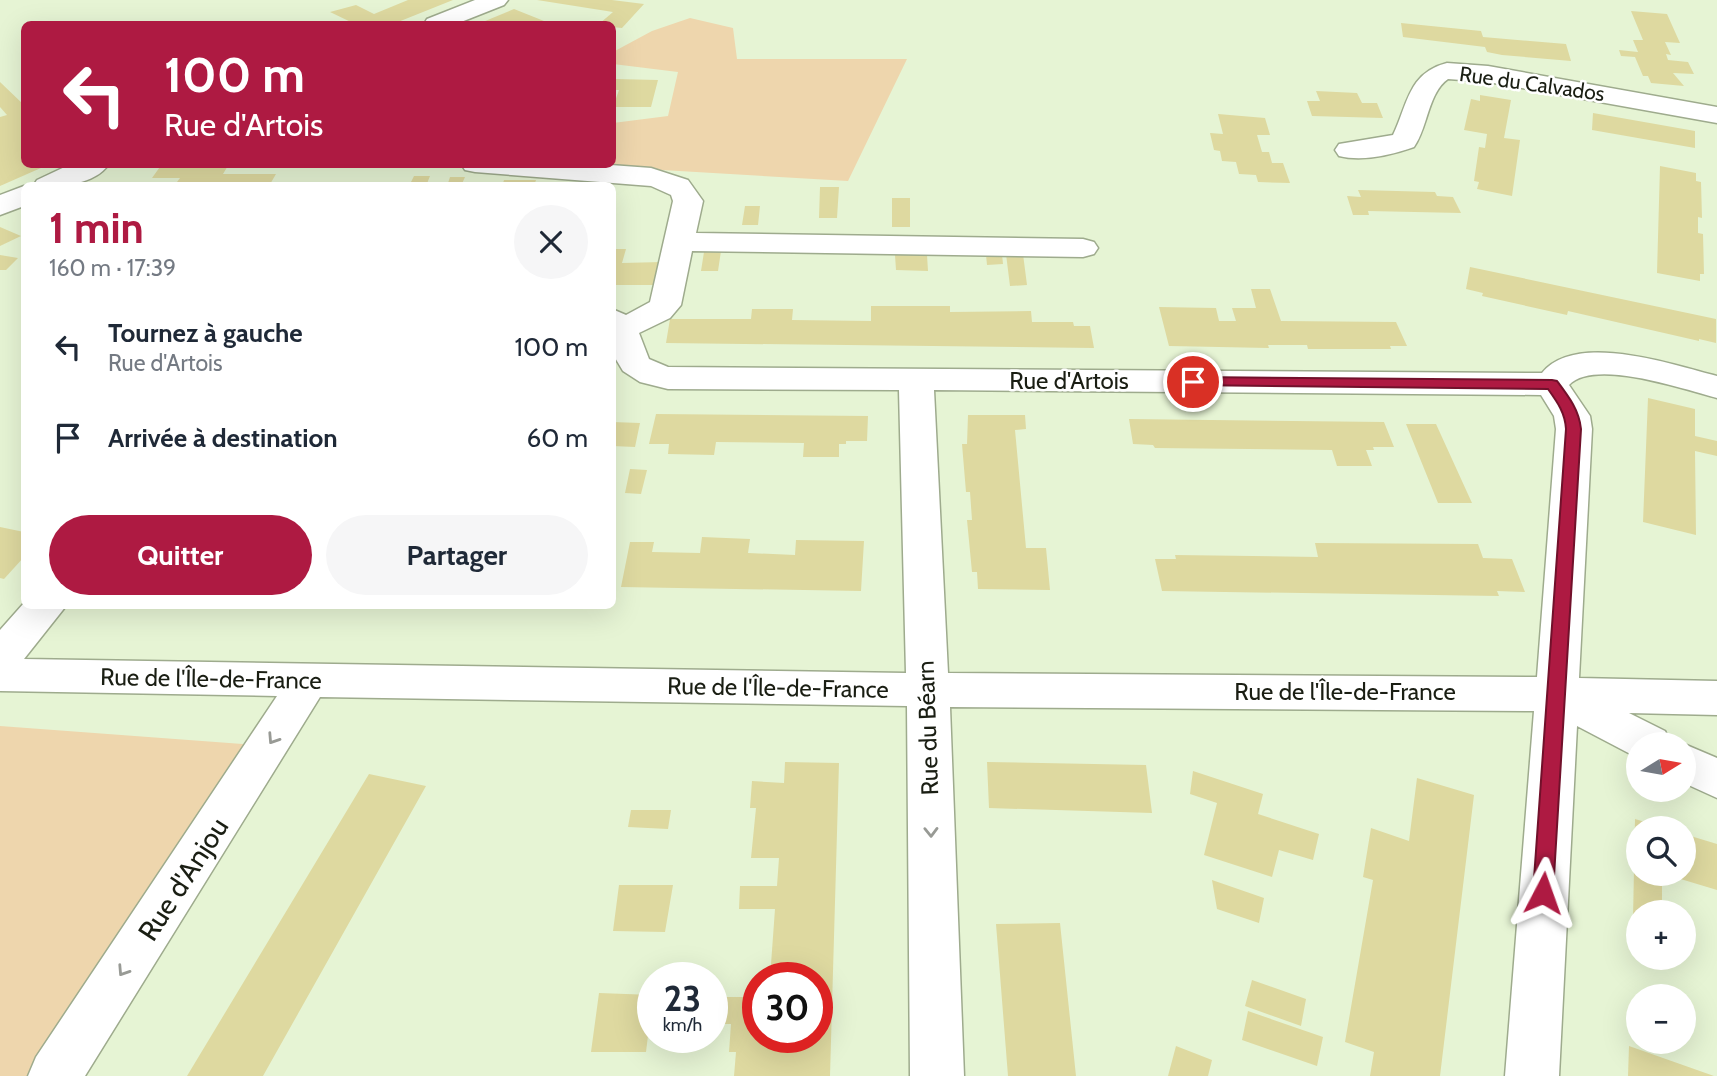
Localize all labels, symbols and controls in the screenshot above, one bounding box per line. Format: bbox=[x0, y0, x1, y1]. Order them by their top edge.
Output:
text: 100 m bbox=[164, 45, 305, 104]
icon: left bbox=[49, 49, 140, 140]
street label: Rue du Calvados bbox=[1458, 61, 1607, 106]
text: Rue d'Artois bbox=[164, 105, 323, 144]
text: 1 min bbox=[49, 202, 144, 254]
button: close bbox=[514, 205, 588, 279]
text: 160 m · 17:39 bbox=[49, 254, 176, 282]
text: Tournez à gauche bbox=[108, 317, 303, 349]
icon: left bbox=[49, 328, 87, 366]
text: 100 m bbox=[515, 331, 588, 363]
text: Rue d'Artois bbox=[108, 349, 222, 377]
pin bbox=[1163, 352, 1223, 412]
icon: arrive bbox=[1174, 363, 1212, 401]
street label: Rue d'Artois bbox=[1009, 366, 1129, 395]
icon: arrive bbox=[49, 419, 87, 457]
text: Arrivée à destination bbox=[108, 422, 338, 454]
text: 60 m bbox=[526, 422, 588, 454]
button: Quitter bbox=[49, 515, 312, 595]
button: Partager bbox=[326, 515, 588, 595]
street label: Rue du Béarn bbox=[911, 660, 944, 796]
street label: Rue de l'Île-de-France bbox=[100, 662, 322, 695]
street label: Rue de l'Île-de-France bbox=[667, 671, 889, 704]
street label: Rue de l'Île-de-France bbox=[1234, 677, 1456, 706]
one-way arrow bbox=[269, 731, 282, 744]
north arrow bbox=[1626, 732, 1696, 802]
map controls bbox=[1626, 732, 1696, 1054]
street label: Rue d'Anjou bbox=[131, 811, 235, 947]
button: search bbox=[1626, 816, 1696, 886]
one-way arrow bbox=[924, 826, 939, 837]
position arrow bbox=[1506, 856, 1580, 930]
button: + bbox=[1626, 900, 1696, 970]
speed limit sign: 30 bbox=[742, 962, 833, 1053]
one-way arrow bbox=[118, 963, 131, 976]
text: 23 bbox=[664, 977, 701, 1020]
button: − bbox=[1626, 984, 1696, 1054]
text: km/h bbox=[663, 1014, 702, 1036]

